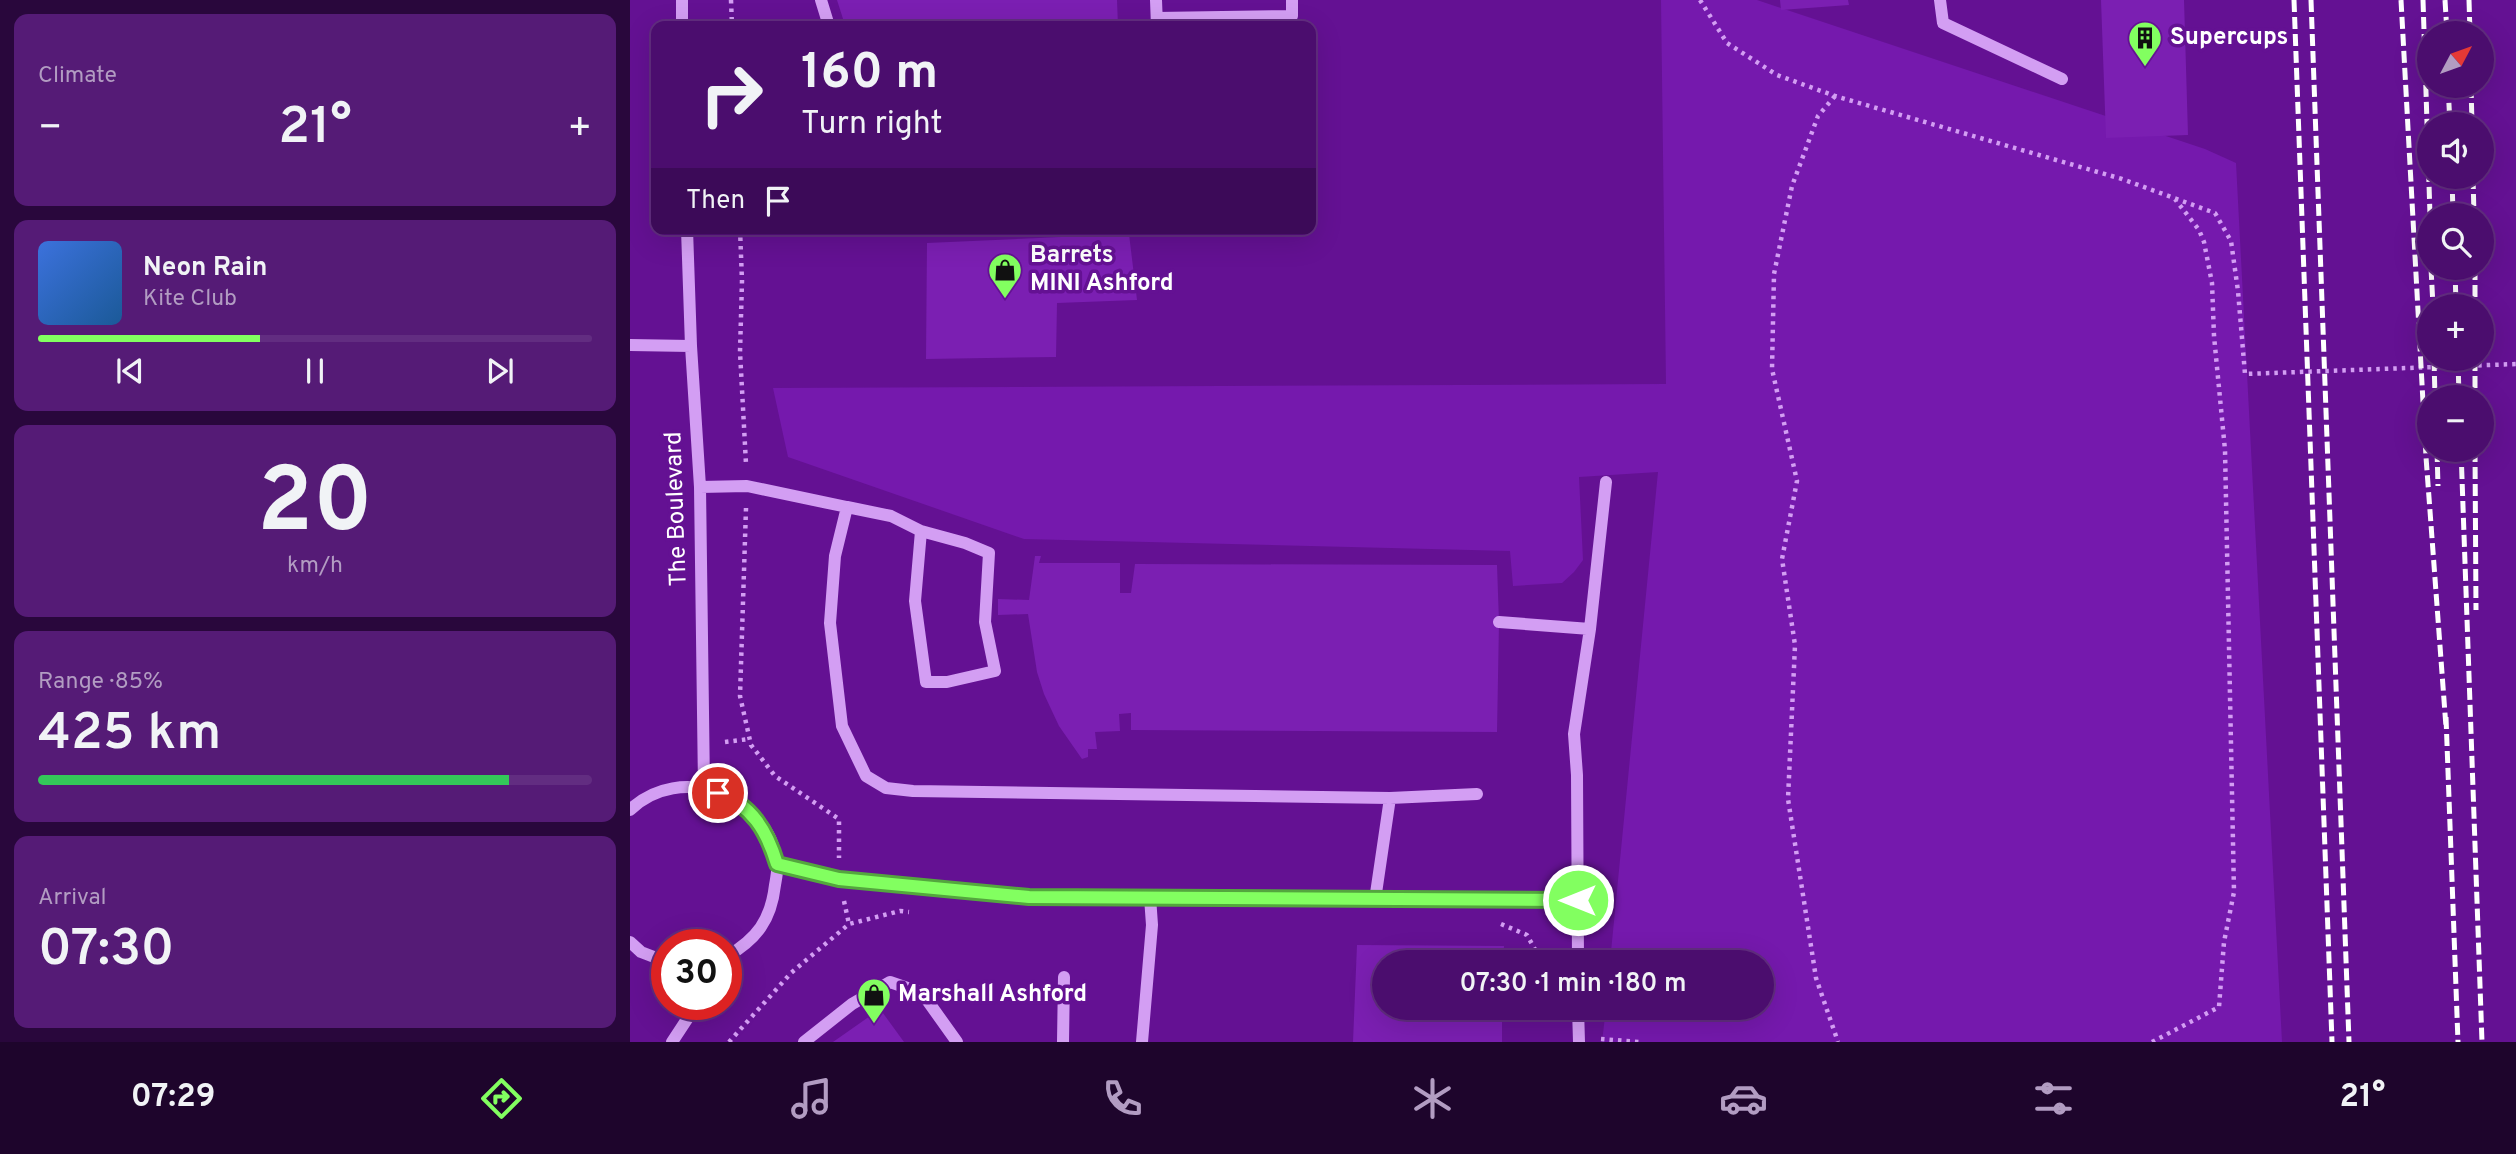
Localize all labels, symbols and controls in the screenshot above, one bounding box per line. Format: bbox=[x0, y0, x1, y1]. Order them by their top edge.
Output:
building icon: Supercups bbox=[2126, 19, 2164, 68]
north arrow bbox=[2417, 21, 2494, 98]
map controls bbox=[2417, 21, 2494, 462]
place label: Supercups bbox=[2170, 23, 2288, 53]
text: 160 m bbox=[801, 44, 938, 106]
icon: right bbox=[686, 49, 777, 140]
text: Climate bbox=[38, 62, 117, 91]
text: 21° bbox=[278, 96, 352, 162]
text: − bbox=[38, 105, 63, 154]
text: + bbox=[567, 105, 592, 154]
text: Turn right bbox=[801, 105, 943, 145]
button: sound bbox=[2417, 112, 2494, 189]
icon: arrive bbox=[759, 182, 797, 220]
text: Then bbox=[686, 185, 745, 218]
button: search bbox=[2417, 203, 2494, 280]
place label: Barrets MINI Ashford bbox=[1030, 241, 1174, 299]
shop icon: Barrets MINI Ashford bbox=[986, 251, 1024, 300]
text: Neon Rain bbox=[143, 252, 268, 285]
text: Kite Club bbox=[143, 285, 237, 314]
button: + bbox=[2417, 294, 2494, 371]
icon: previous bbox=[111, 352, 149, 390]
icon: pause bbox=[296, 352, 334, 390]
icon: next bbox=[481, 352, 519, 390]
button: − bbox=[2417, 385, 2494, 462]
street label: The Boulevard bbox=[659, 431, 695, 587]
text: 20 bbox=[257, 449, 373, 564]
text: km/h bbox=[287, 552, 343, 581]
text: Range · 85% bbox=[38, 668, 163, 697]
text: 425 km bbox=[38, 702, 221, 768]
pin bbox=[688, 763, 748, 823]
icon: arrive bbox=[699, 774, 737, 812]
position arrow bbox=[1541, 863, 1615, 937]
text: Arrival bbox=[38, 884, 107, 913]
text: 07:30 bbox=[38, 918, 175, 984]
speed limit sign: 30 bbox=[651, 929, 742, 1020]
text: 07:30 · 1 min · 180 m bbox=[1460, 968, 1686, 1001]
shop icon: Marshall Ashford bbox=[855, 976, 893, 1025]
place label: Marshall Ashford bbox=[898, 980, 1087, 1010]
icon: directions bbox=[477, 1074, 526, 1123]
icon: music bbox=[787, 1074, 836, 1123]
icon: phone bbox=[1098, 1074, 1147, 1123]
icon: climate bbox=[1408, 1074, 1457, 1123]
icon: car bbox=[1719, 1074, 1768, 1123]
icon: filters bbox=[2029, 1074, 2078, 1123]
text: 07:29 bbox=[131, 1078, 215, 1118]
text: 21° bbox=[2340, 1078, 2385, 1118]

